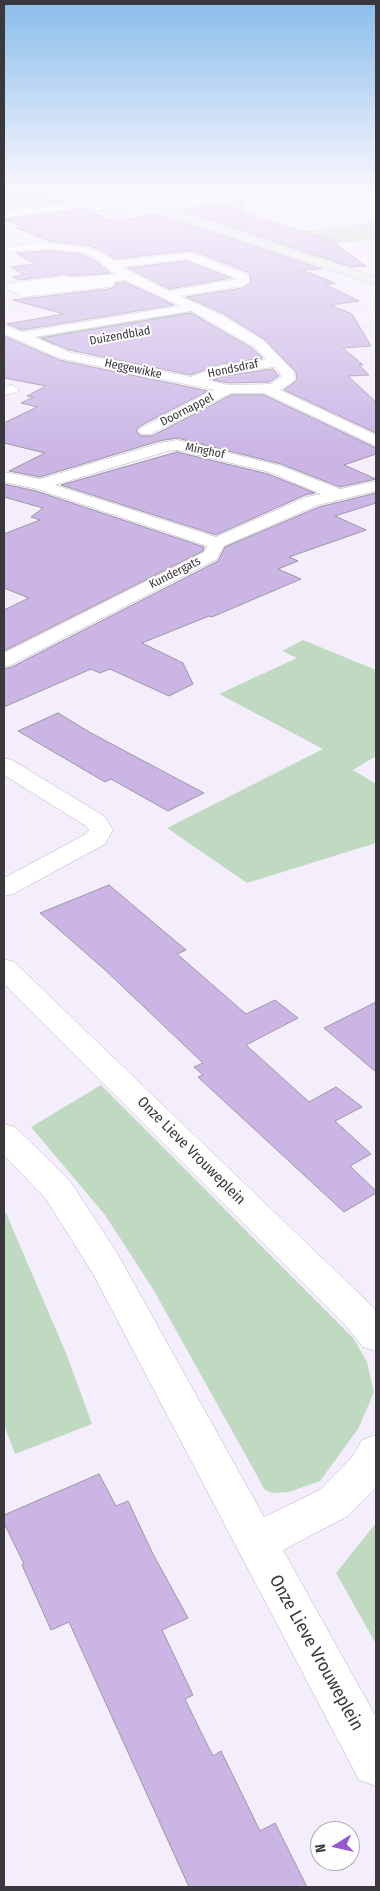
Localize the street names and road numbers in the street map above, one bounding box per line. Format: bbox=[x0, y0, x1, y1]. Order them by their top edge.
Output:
street label: Duizendblad bbox=[89, 324, 151, 348]
street label: Heggewikke bbox=[103, 356, 163, 382]
street label: Hondsdraf bbox=[206, 357, 260, 381]
street label: Doornappel bbox=[158, 390, 216, 430]
street label: Minghof bbox=[184, 440, 226, 462]
street label: Kundergats bbox=[147, 554, 203, 592]
street label: Onze Lieve Vrouweplein bbox=[133, 1093, 249, 1209]
street label: Onze Lieve Vrouweplein bbox=[264, 1571, 368, 1735]

